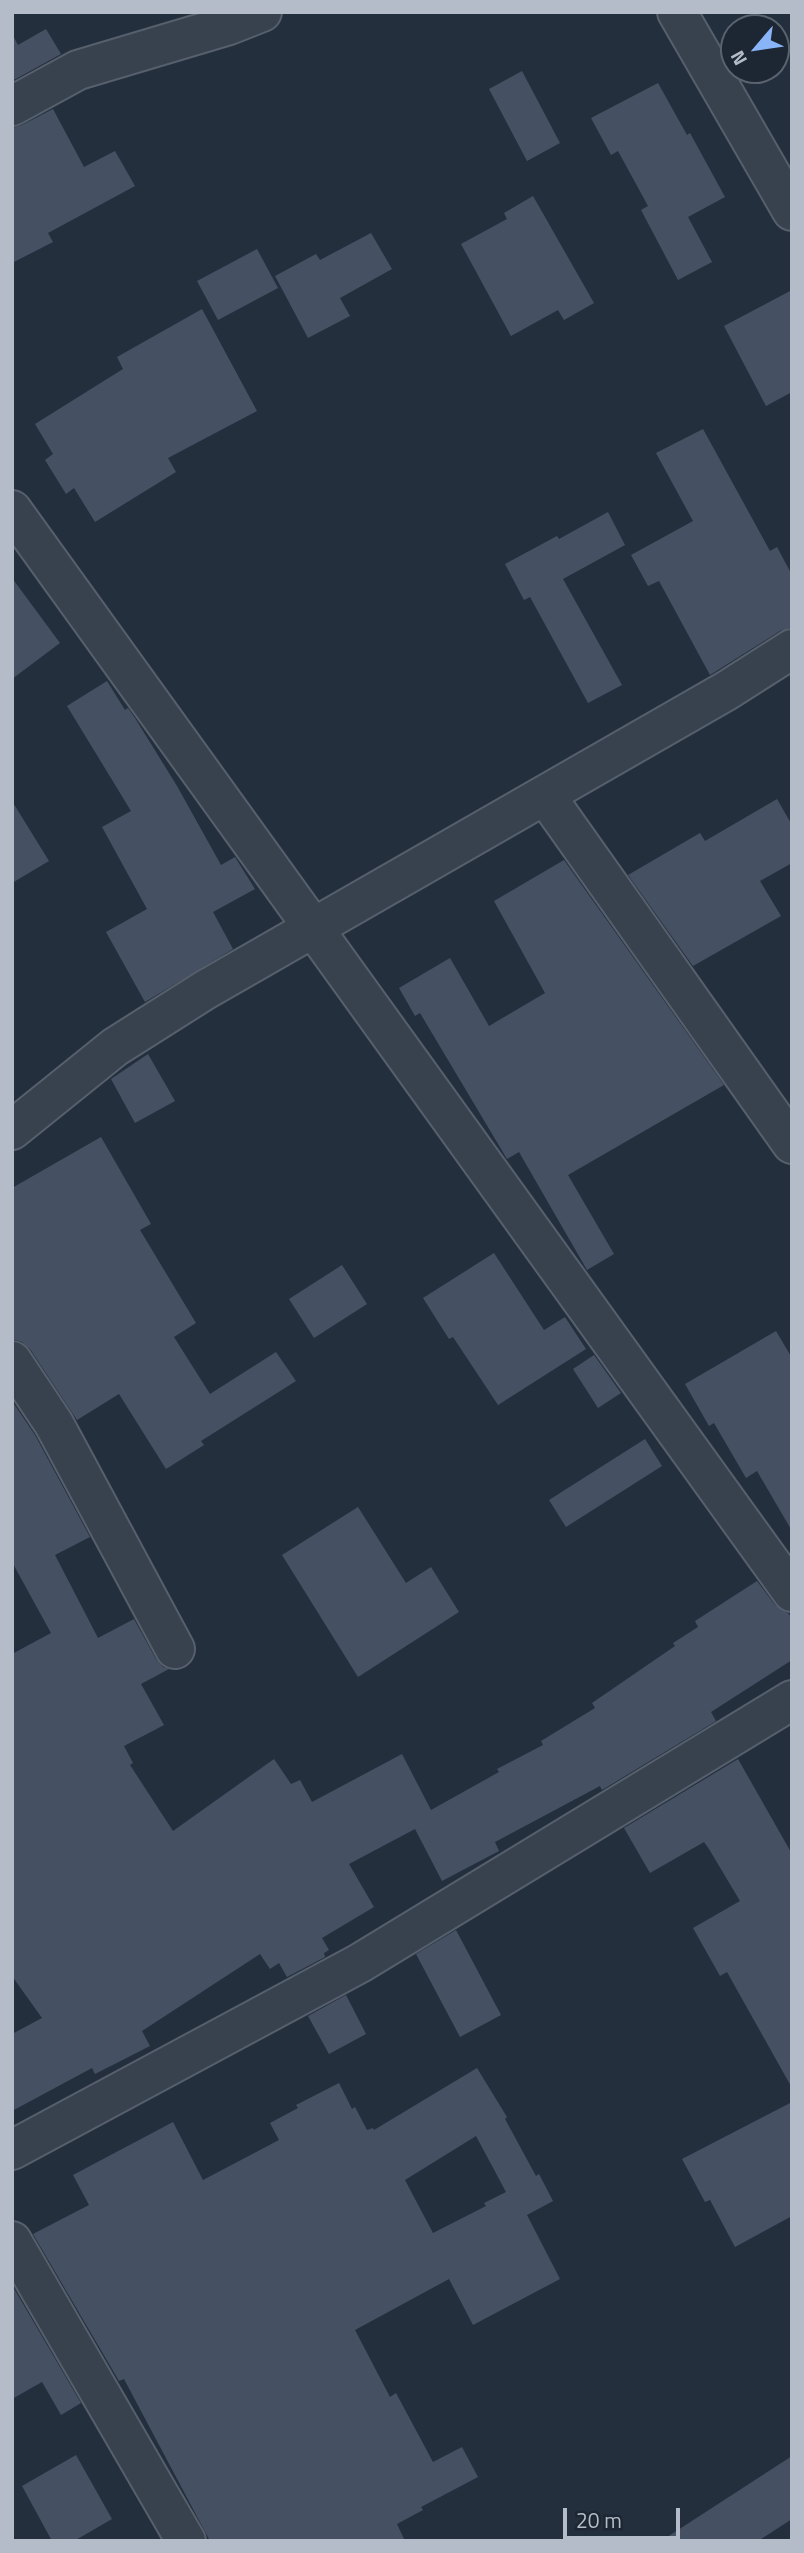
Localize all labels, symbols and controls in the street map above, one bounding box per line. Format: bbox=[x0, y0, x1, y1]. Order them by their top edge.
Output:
north arrow bbox=[720, 14, 790, 84]
text: N bbox=[722, 46, 754, 71]
scale bar bbox=[566, 2494, 683, 2538]
text: 20 m bbox=[576, 2504, 622, 2536]

